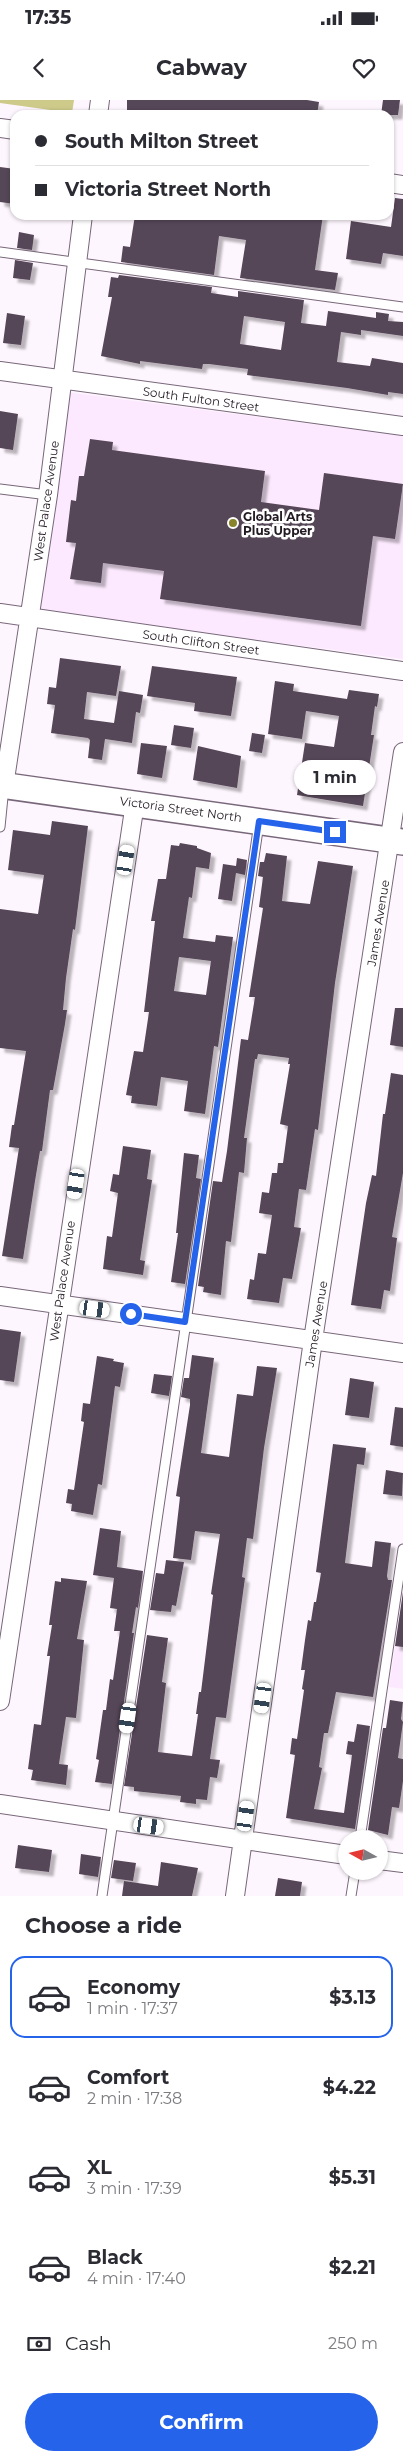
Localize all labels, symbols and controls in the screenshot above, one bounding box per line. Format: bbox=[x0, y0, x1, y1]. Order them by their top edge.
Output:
text: 17:35 bbox=[25, 6, 71, 29]
icon: back bbox=[25, 54, 53, 82]
text: Cabway bbox=[156, 54, 247, 81]
icon: heart bbox=[350, 54, 378, 82]
text: South Milton Street bbox=[65, 130, 259, 153]
text: Victoria Street North bbox=[65, 178, 271, 201]
street label: South Fulton Street bbox=[142, 383, 260, 415]
street label: West Palace Avenue bbox=[30, 440, 62, 562]
place label: Global Arts Plus Upper bbox=[243, 509, 313, 538]
marker: Global Arts Plus Upper bbox=[227, 517, 239, 529]
street label: South Clifton Street bbox=[142, 626, 261, 658]
callout: 1 min bbox=[294, 760, 376, 794]
text: 1 min bbox=[313, 768, 357, 787]
street label: Victoria Street North bbox=[119, 793, 243, 825]
route end bbox=[324, 821, 346, 843]
car bbox=[116, 844, 135, 876]
street label: James Avenue bbox=[364, 879, 392, 968]
car bbox=[66, 1168, 85, 1200]
street label: West Palace Avenue bbox=[46, 1220, 78, 1342]
street label: James Avenue bbox=[302, 1280, 330, 1369]
car bbox=[79, 1299, 110, 1319]
route start bbox=[120, 1303, 142, 1325]
car bbox=[253, 1682, 272, 1714]
car bbox=[118, 1702, 137, 1734]
car bbox=[236, 1800, 255, 1832]
car bbox=[133, 1816, 164, 1836]
north arrow bbox=[338, 1830, 388, 1880]
map controls bbox=[338, 1830, 388, 1880]
text: Choose a ride bbox=[25, 1912, 182, 1939]
icon: car bbox=[27, 1975, 72, 2020]
text: Economy bbox=[87, 1976, 180, 1999]
text: $3.13 bbox=[329, 1986, 376, 2009]
text: 1 min · 17:37 bbox=[87, 1999, 178, 2018]
icon: car bbox=[27, 2065, 72, 2110]
text: Comfort bbox=[87, 2066, 169, 2089]
text: $4.22 bbox=[323, 2076, 376, 2099]
text: 2 min · 17:38 bbox=[87, 2089, 182, 2108]
icon: car bbox=[27, 2155, 72, 2200]
text: XL bbox=[87, 2156, 112, 2179]
text: $5.31 bbox=[329, 2166, 376, 2189]
text: 3 min · 17:39 bbox=[87, 2179, 182, 2198]
icon: car bbox=[27, 2245, 72, 2290]
text: Black bbox=[87, 2246, 143, 2269]
text: $2.21 bbox=[329, 2256, 376, 2279]
text: 4 min · 17:40 bbox=[87, 2269, 186, 2288]
icon: cash bbox=[25, 2330, 53, 2358]
text: Cash bbox=[65, 2332, 112, 2355]
text: 250 m bbox=[328, 2334, 378, 2353]
button: Confirm bbox=[25, 2393, 378, 2451]

